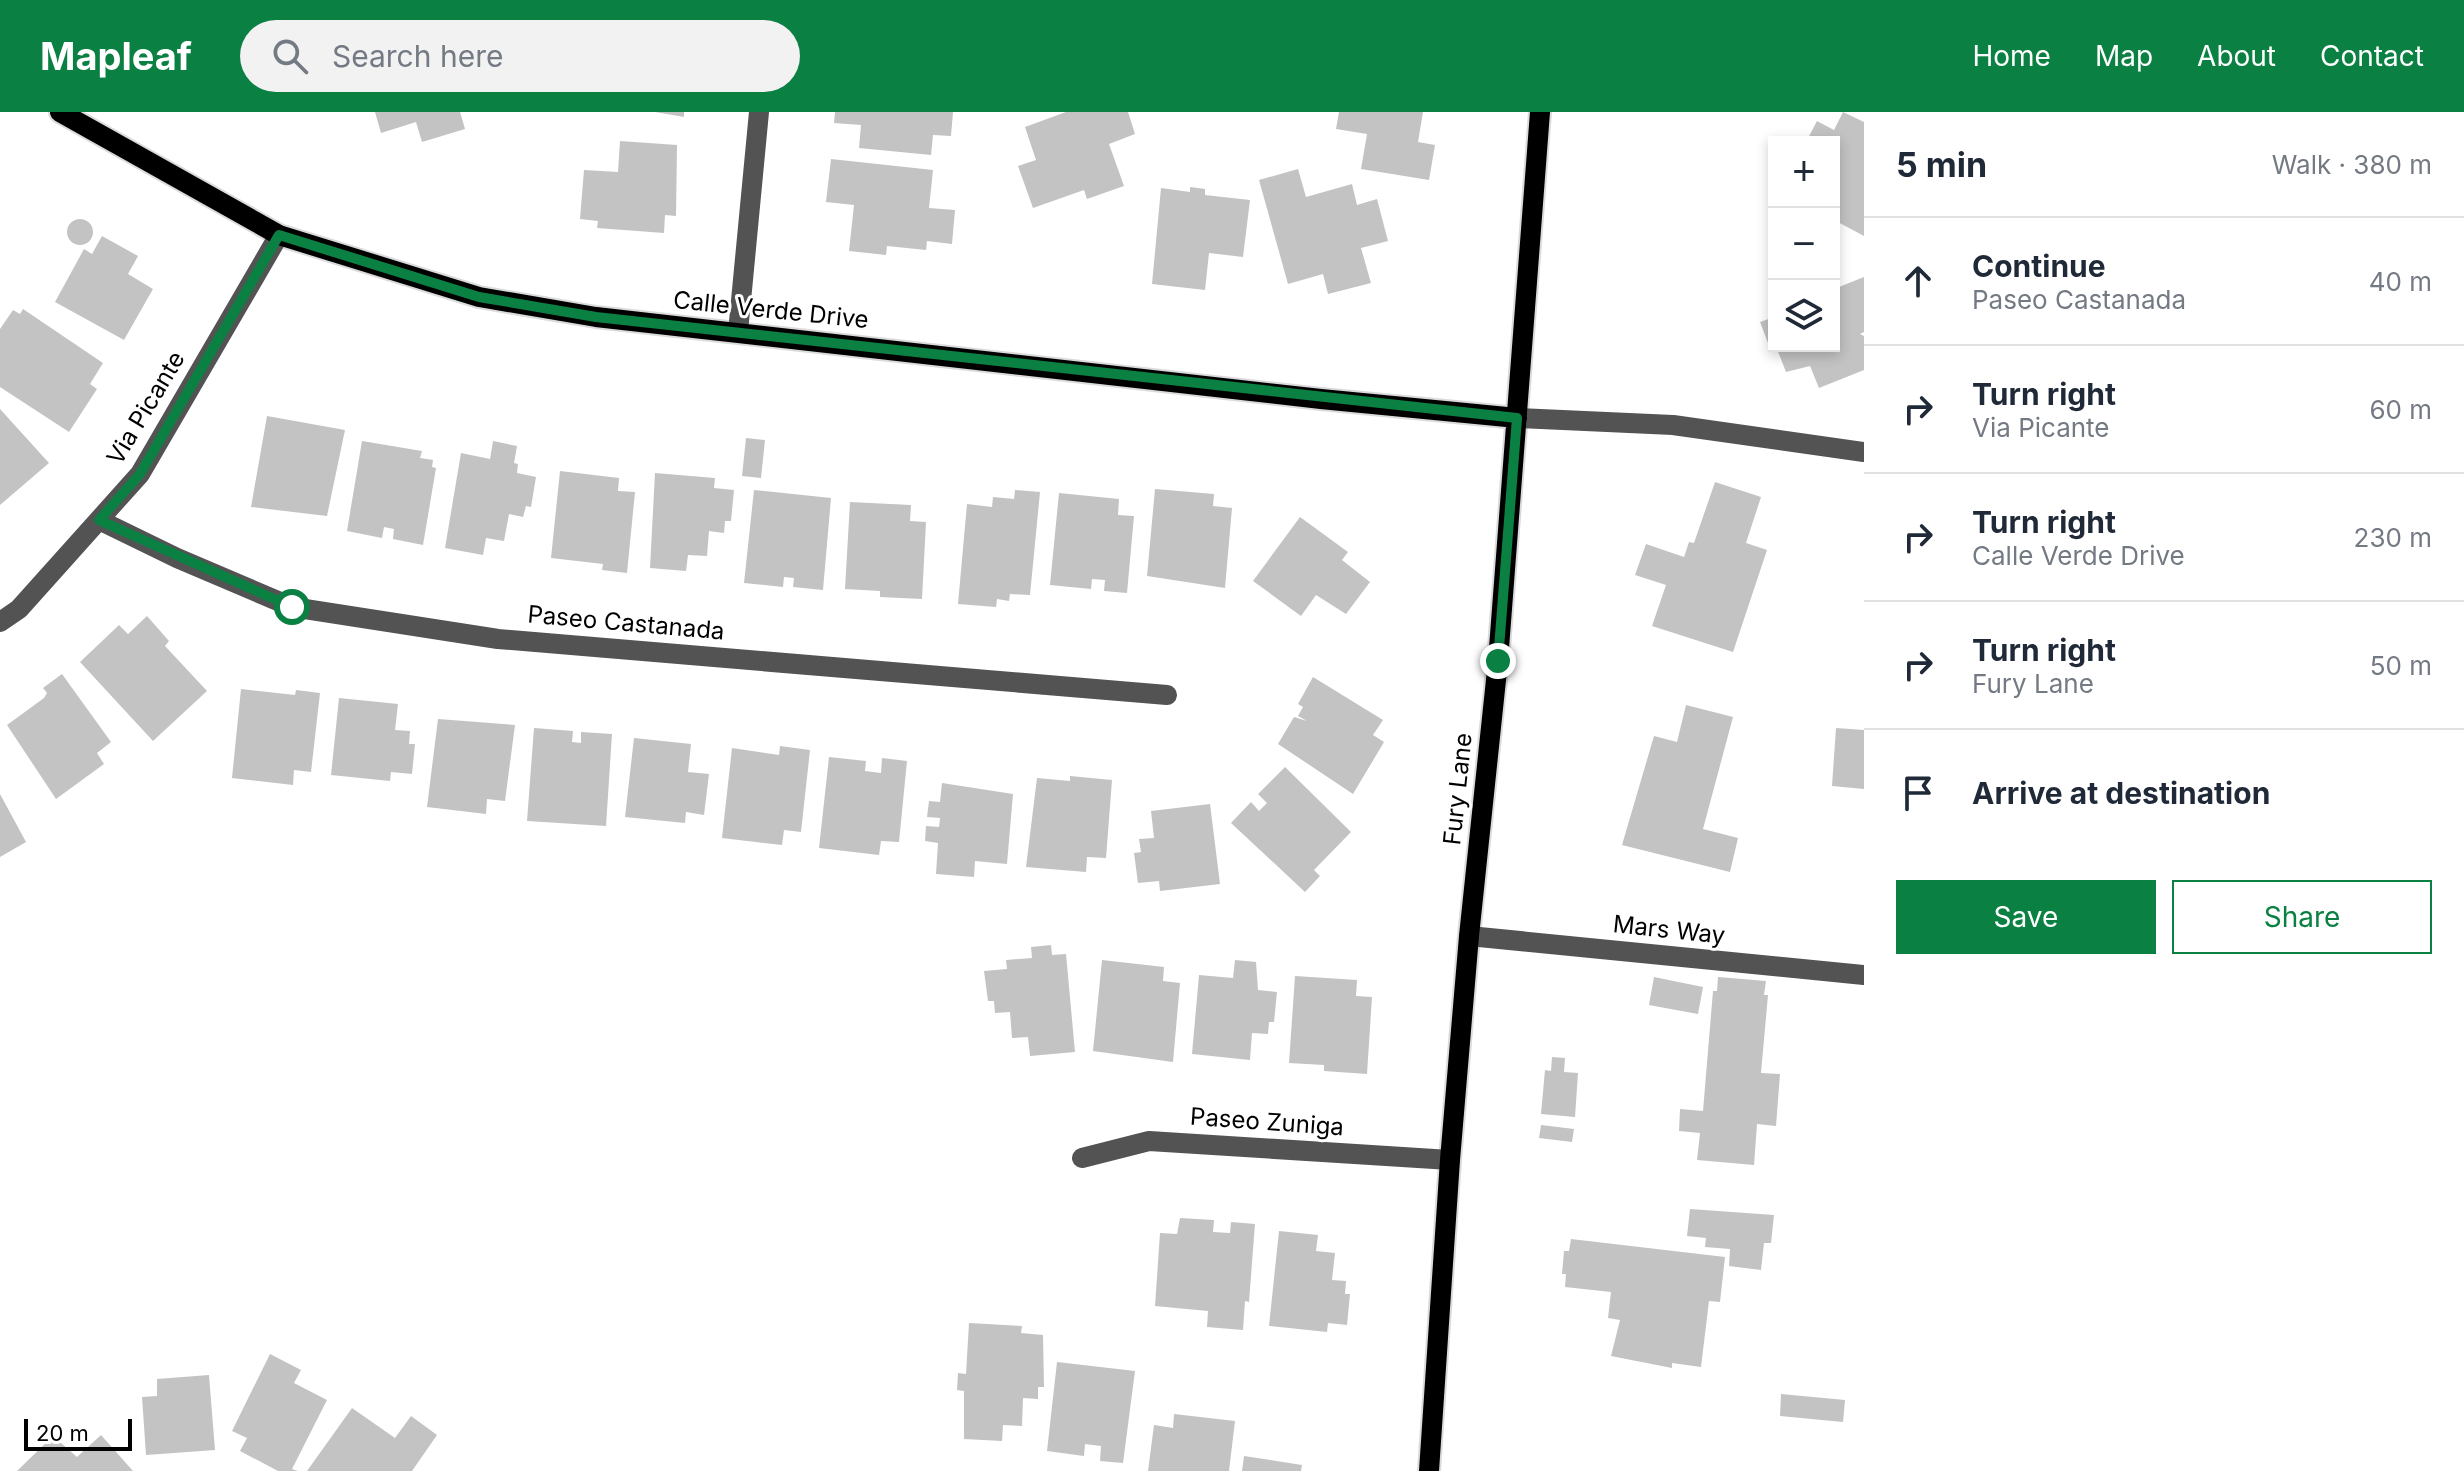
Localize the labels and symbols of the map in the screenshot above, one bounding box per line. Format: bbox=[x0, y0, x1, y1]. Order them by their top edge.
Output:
street label: Calle Verde Drive bbox=[672, 285, 870, 334]
street label: Via Picante bbox=[100, 346, 191, 470]
route start bbox=[274, 589, 310, 625]
street label: Paseo Castanada bbox=[526, 599, 726, 646]
route end bbox=[1480, 643, 1516, 679]
street label: Fury Lane bbox=[1437, 732, 1478, 846]
street label: Mars Way bbox=[1612, 909, 1727, 950]
street label: Paseo Zuniga bbox=[1189, 1102, 1345, 1141]
scale bar bbox=[24, 1415, 132, 1451]

